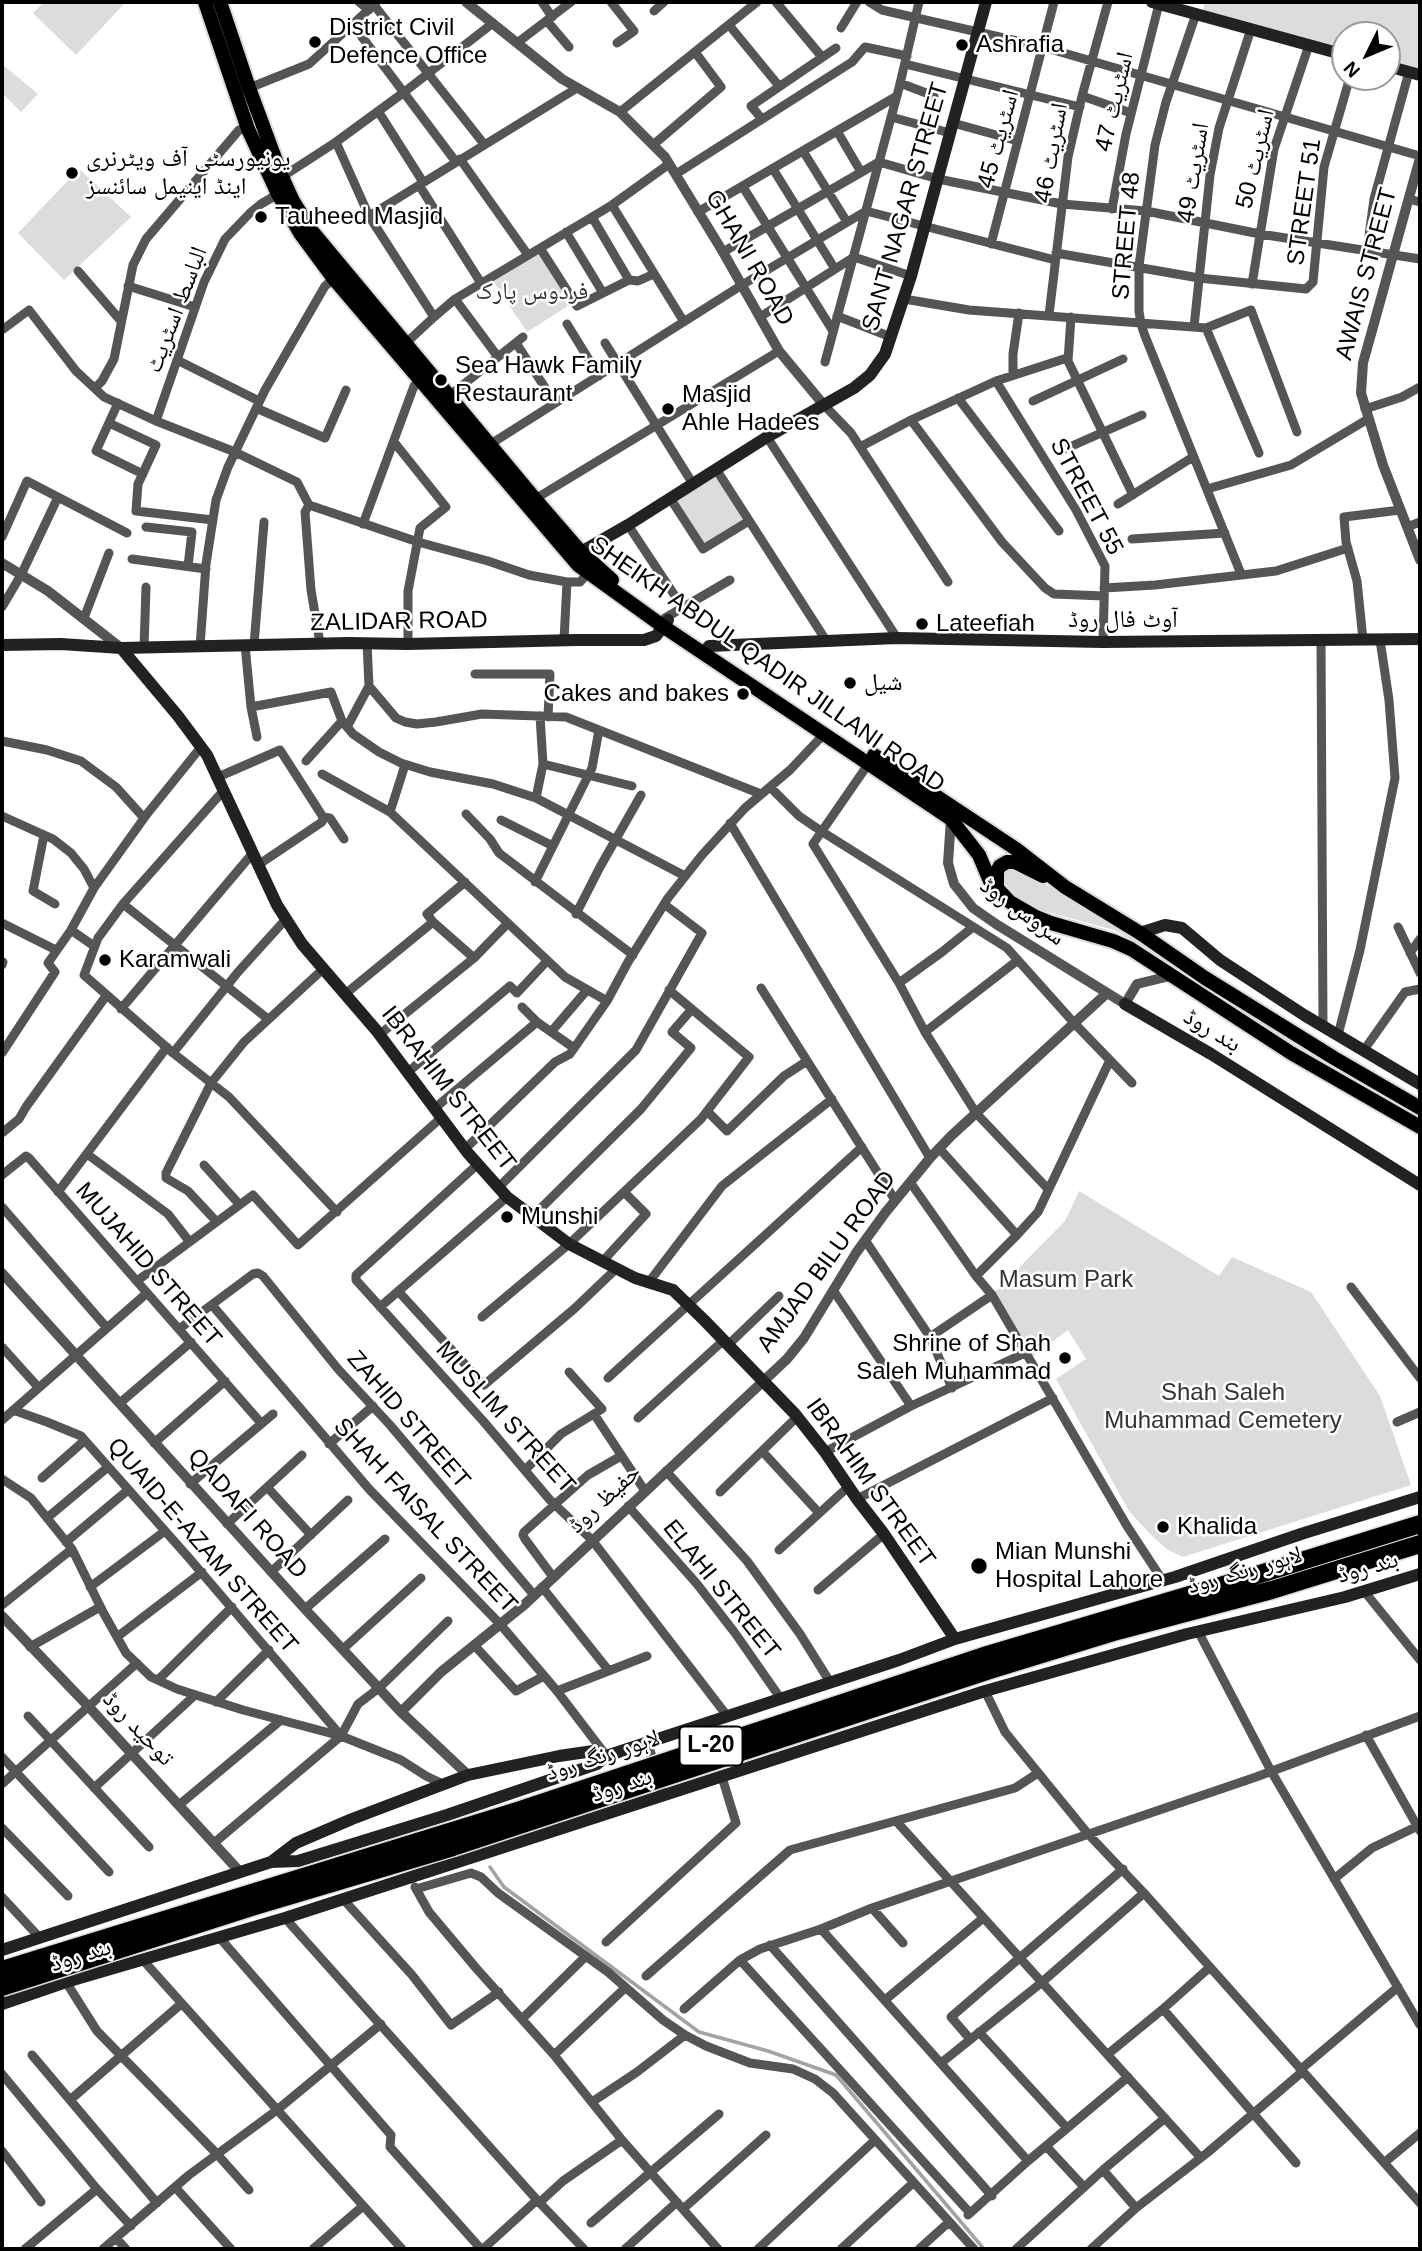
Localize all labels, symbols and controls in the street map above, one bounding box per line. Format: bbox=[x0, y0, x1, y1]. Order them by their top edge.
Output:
place label: District Civil Defence Office bbox=[329, 14, 487, 70]
north arrow bbox=[1331, 21, 1401, 91]
place label: Ashrafia bbox=[976, 31, 1064, 59]
marker: District Civil Defence Office bbox=[307, 34, 323, 50]
marker: Ashrafia bbox=[954, 37, 970, 53]
street label: اسٹریٹ 47 bbox=[1090, 50, 1140, 154]
text: N bbox=[1339, 57, 1364, 81]
street label: SANT NAGAR STREET bbox=[857, 79, 955, 335]
street label: اسٹریٹ 45 bbox=[972, 86, 1026, 192]
street label: اسٹریٹ 46 bbox=[1029, 101, 1075, 205]
street label: اسٹریٹ 50 bbox=[1231, 107, 1281, 211]
street label: اسٹریٹ 49 bbox=[1172, 121, 1216, 225]
street label: STREET 51 bbox=[1282, 137, 1328, 267]
place label: یونیورسٹی آف ویٹرنری اینڈ اینیمل سائنسز bbox=[86, 145, 290, 201]
marker: یونیورسٹی آف ویٹرنری اینڈ اینیمل سائنسز bbox=[64, 165, 80, 181]
street label: STREET 48 bbox=[1107, 171, 1147, 301]
street label: GHANI ROAD bbox=[699, 185, 799, 331]
street label: AWAIS STREET bbox=[1330, 185, 1404, 363]
place label: Tauheed Masjid bbox=[275, 203, 443, 231]
marker: Tauheed Masjid bbox=[253, 209, 269, 225]
street label: الباسط اسٹریٹ bbox=[140, 243, 214, 377]
park label: فردوس پارک bbox=[476, 278, 588, 306]
place label: Sea Hawk Family Restaurant bbox=[455, 352, 642, 408]
marker: Sea Hawk Family Restaurant bbox=[433, 372, 449, 388]
place label: Masjid Ahle Hadees bbox=[682, 381, 819, 437]
marker: Masjid Ahle Hadees bbox=[660, 401, 676, 417]
street label: STREET 55 bbox=[1043, 434, 1129, 560]
street label: SHEIKH ABDUL QADIR JILLANI ROAD bbox=[584, 531, 950, 799]
street label: ZALIDAR ROAD bbox=[310, 606, 488, 638]
street label: آوٹ فال روڈ bbox=[1068, 606, 1178, 634]
place label: Lateefiah bbox=[936, 610, 1035, 638]
marker: Lateefiah bbox=[914, 616, 930, 632]
place label: شیل bbox=[864, 669, 903, 697]
marker: شیل bbox=[842, 675, 858, 691]
place label: Cakes and bakes bbox=[544, 680, 729, 708]
marker: Cakes and bakes bbox=[735, 686, 751, 702]
street label: سروس روڈ bbox=[974, 872, 1070, 952]
place label: Karamwali bbox=[119, 946, 231, 974]
marker: Karamwali bbox=[97, 952, 113, 968]
street label: IBRAHIM STREET bbox=[375, 1001, 521, 1177]
street label: بند روڈ bbox=[1178, 1003, 1246, 1059]
street label: AMJAD BILU ROAD bbox=[751, 1166, 903, 1358]
street label: MUJAHID STREET bbox=[69, 1177, 227, 1353]
place label: Munshi bbox=[521, 1203, 598, 1231]
marker: Munshi bbox=[499, 1209, 515, 1225]
park label: Masum Park bbox=[999, 1266, 1133, 1294]
place label: Shrine of Shah Saleh Muhammad bbox=[856, 1330, 1051, 1386]
street label: MUSLIM STREET bbox=[429, 1336, 581, 1500]
street label: ZAHID STREET bbox=[340, 1345, 476, 1495]
marker: Shrine of Shah Saleh Muhammad bbox=[1057, 1350, 1073, 1366]
park label: Shah Saleh Muhammad Cemetery bbox=[1104, 1379, 1342, 1435]
street label: IBRAHIM STREET bbox=[799, 1393, 941, 1573]
street label: SHAH FAISAL STREET bbox=[327, 1413, 523, 1619]
street label: QUAID-E-AZAM STREET bbox=[101, 1432, 303, 1660]
street label: QADAFI ROAD bbox=[181, 1443, 313, 1585]
street label: حفیظ روڈ bbox=[563, 1458, 647, 1540]
place label: Khalida bbox=[1177, 1513, 1257, 1541]
street label: ELAHI STREET bbox=[656, 1515, 786, 1665]
marker: Khalida bbox=[1155, 1519, 1171, 1535]
place label: Mian Munshi Hospital Lahore bbox=[995, 1538, 1163, 1594]
street label: لاہور رنگ روڈ bbox=[1184, 1541, 1306, 1601]
street label: بند روڈ bbox=[1334, 1546, 1402, 1590]
marker: Mian Munshi Hospital Lahore bbox=[969, 1556, 989, 1576]
street label: توحید روڈ bbox=[96, 1686, 180, 1772]
street label: لاہور رنگ روڈ bbox=[543, 1724, 663, 1788]
road number: L-20 bbox=[680, 1726, 742, 1765]
street label: بند روڈ bbox=[588, 1763, 656, 1809]
street label: بند روڈ bbox=[47, 1933, 115, 1979]

